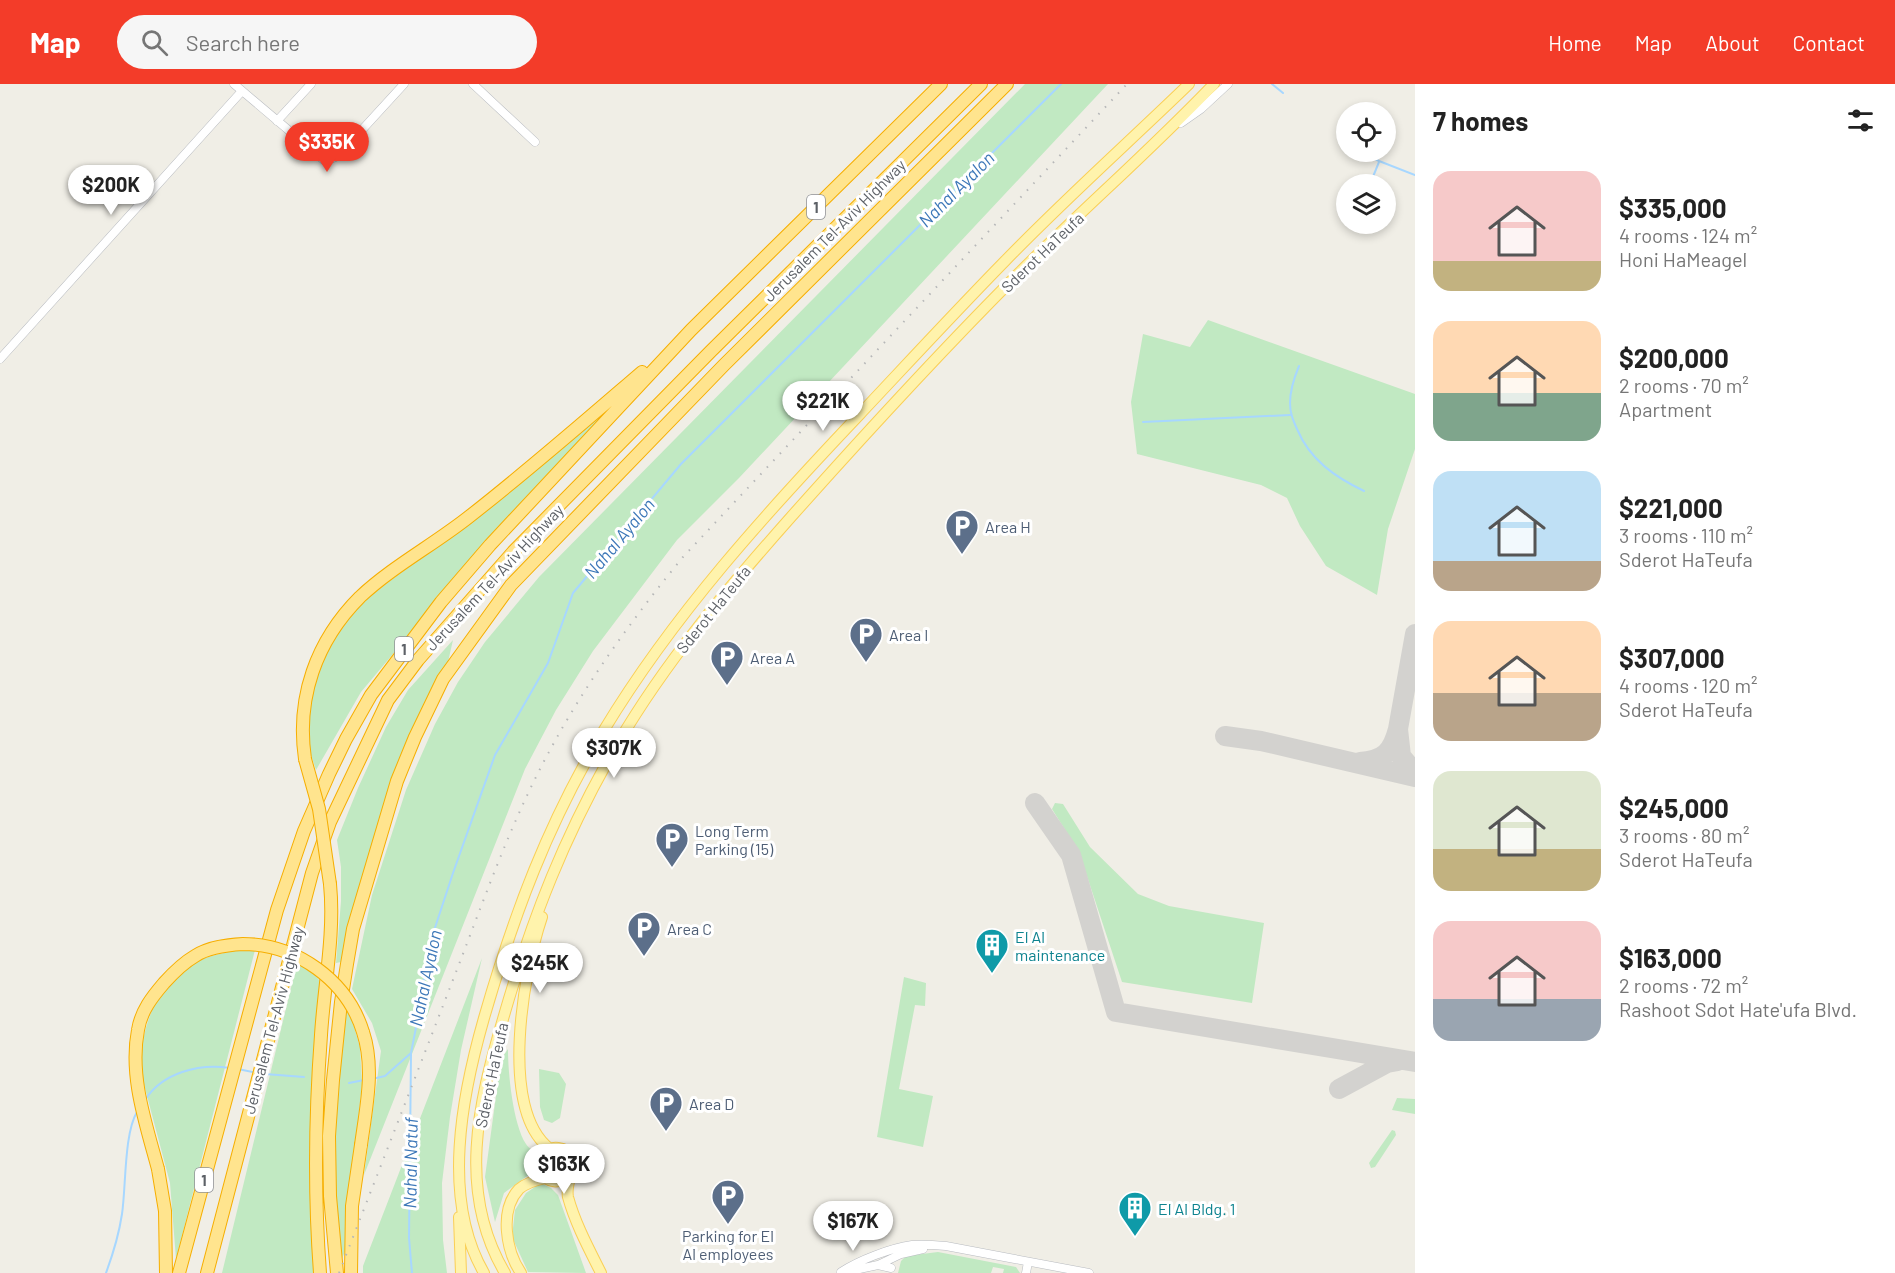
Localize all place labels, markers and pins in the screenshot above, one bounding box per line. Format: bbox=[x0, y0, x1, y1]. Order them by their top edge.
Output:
pin: $335K bbox=[285, 122, 369, 173]
pin: $200K bbox=[69, 165, 153, 216]
pin: $221K bbox=[781, 381, 865, 432]
parking icon: Area H bbox=[944, 508, 980, 555]
place label: Area H bbox=[985, 517, 1031, 536]
parking icon: Area I bbox=[848, 616, 884, 663]
place label: Area I bbox=[889, 625, 928, 644]
parking icon: Area A bbox=[709, 639, 745, 686]
place label: Area A bbox=[750, 648, 795, 667]
pin: $307K bbox=[572, 728, 656, 779]
parking icon: Long Term Parking (15) bbox=[654, 821, 690, 868]
place label: Long Term Parking (15) bbox=[695, 821, 774, 858]
parking icon: Area C bbox=[626, 910, 662, 957]
place label: Area C bbox=[667, 919, 712, 938]
building icon: El Al maintenance bbox=[974, 927, 1010, 974]
place label: El Al maintenance bbox=[1015, 927, 1105, 964]
pin: $245K bbox=[498, 943, 582, 994]
parking icon: Area D bbox=[648, 1085, 684, 1132]
place label: Area D bbox=[689, 1094, 734, 1113]
pin: $163K bbox=[522, 1144, 606, 1195]
parking icon: Parking for El Al employees bbox=[710, 1178, 746, 1225]
building icon: El Al Bldg. 1 bbox=[1117, 1190, 1153, 1237]
place label: El Al Bldg. 1 bbox=[1158, 1199, 1235, 1218]
pin: $167K bbox=[811, 1201, 895, 1252]
place label: Parking for El Al employees bbox=[682, 1226, 774, 1263]

